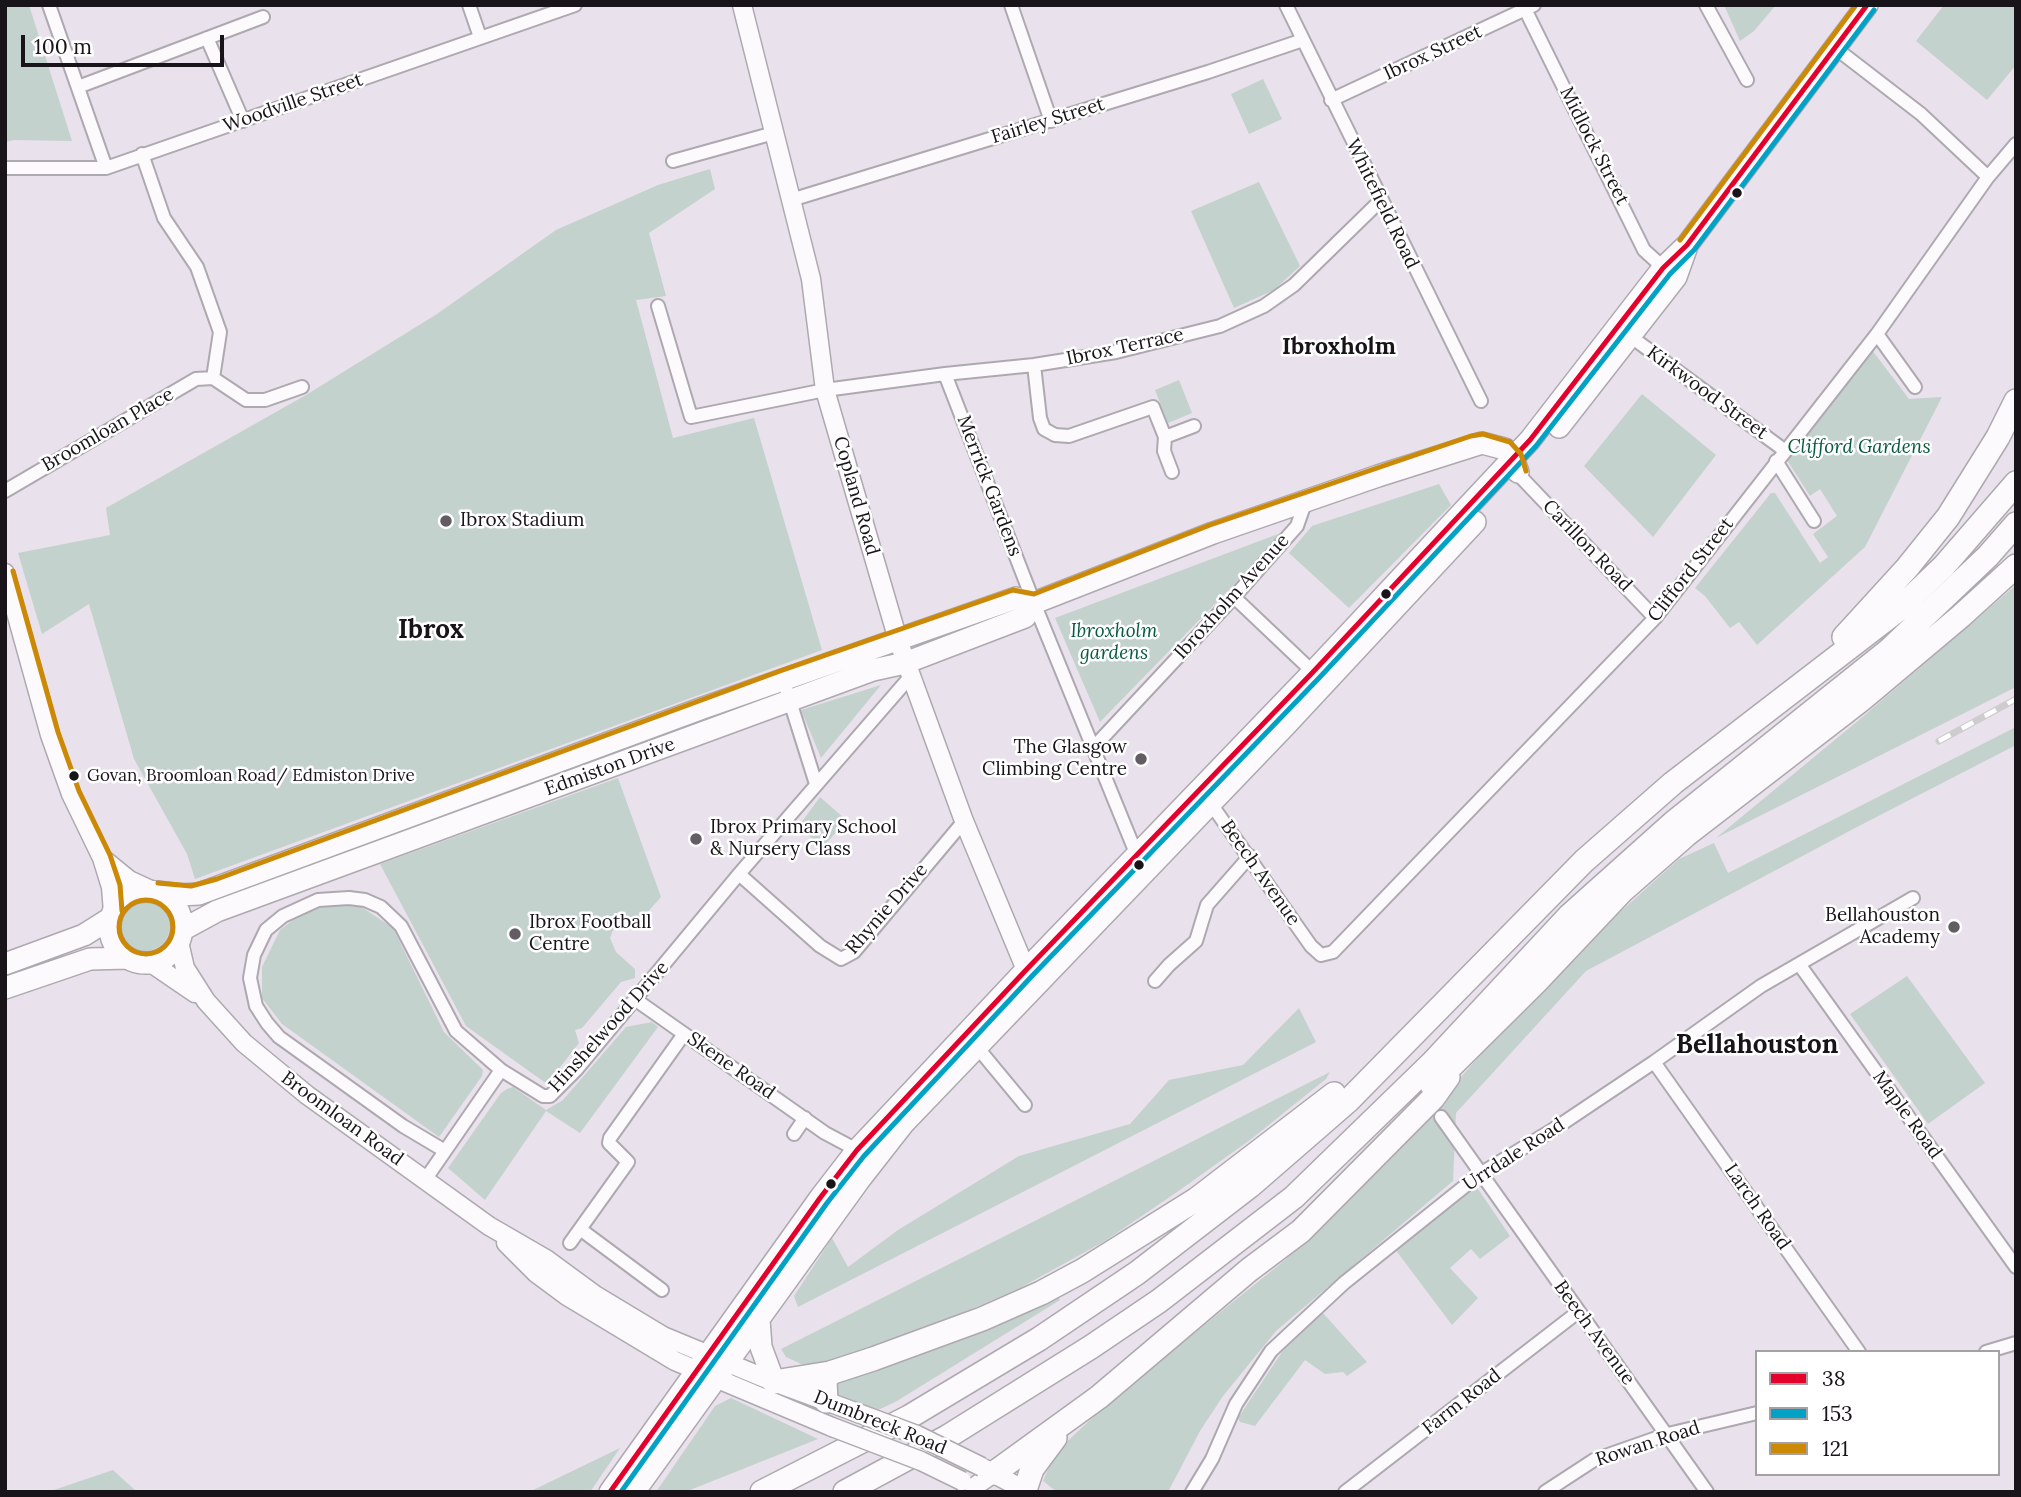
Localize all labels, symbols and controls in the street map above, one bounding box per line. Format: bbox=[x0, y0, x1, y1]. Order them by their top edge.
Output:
street label: Ibrox Street bbox=[1380, 20, 1486, 86]
scale bar bbox=[24, 21, 228, 65]
text: 100 m bbox=[34, 33, 92, 60]
street label: Woodville Street bbox=[220, 68, 366, 138]
street label: Midlock Street bbox=[1554, 83, 1634, 209]
street label: Fairley Street bbox=[989, 93, 1107, 149]
street label: Whitefield Road bbox=[1341, 135, 1423, 273]
unlabelled marker bbox=[1730, 186, 1744, 200]
street label: Ibrox Terrace bbox=[1064, 323, 1186, 371]
district label: Ibroxholm bbox=[1282, 333, 1396, 361]
street label: Kirkwood Street bbox=[1642, 341, 1772, 445]
street label: Broomloan Place bbox=[38, 383, 178, 477]
street label: Merrick Gardens bbox=[952, 412, 1026, 560]
street label: Copland Road bbox=[828, 434, 884, 558]
park label: Clifford Gardens bbox=[1787, 437, 1931, 459]
street label: Carillon Road bbox=[1538, 495, 1636, 597]
place label: Ibrox Stadium bbox=[460, 510, 584, 532]
marker: Ibrox Stadium bbox=[438, 513, 454, 529]
street label: Clifford Street bbox=[1643, 513, 1739, 627]
street label: Ibroxholm Avenue bbox=[1170, 530, 1294, 664]
unlabelled marker bbox=[1379, 587, 1393, 601]
district label: Ibrox bbox=[398, 615, 464, 647]
park label: Ibroxholm gardens bbox=[1070, 621, 1158, 665]
street label: Edmiston Drive bbox=[542, 733, 678, 801]
place label: The Glasgow Climbing Centre bbox=[982, 737, 1127, 781]
marker: The Glasgow Climbing Centre bbox=[1133, 751, 1149, 767]
place label: Govan, Broomloan Road/ Edmiston Drive bbox=[87, 766, 415, 786]
marker: Govan, Broomloan Road/ Edmiston Drive bbox=[67, 769, 81, 783]
street label: Beech Avenue bbox=[1215, 816, 1305, 930]
place label: Ibrox Primary School & Nursery Class bbox=[710, 817, 897, 861]
marker: Ibrox Primary School & Nursery Class bbox=[688, 831, 704, 847]
unlabelled marker bbox=[1132, 858, 1146, 872]
street label: Rhynie Drive bbox=[841, 859, 933, 959]
place label: Bellahouston Academy bbox=[1825, 905, 1940, 949]
place label: Ibrox Football Centre bbox=[529, 912, 652, 956]
marker: Bellahouston Academy bbox=[1946, 919, 1962, 935]
marker: Ibrox Football Centre bbox=[507, 926, 523, 942]
street label: Hinshelwood Drive bbox=[544, 957, 674, 1097]
street label: Skene Road bbox=[683, 1027, 779, 1105]
district label: Bellahouston bbox=[1676, 1030, 1838, 1062]
street label: Broomloan Road bbox=[276, 1067, 408, 1171]
street label: Maple Road bbox=[1867, 1067, 1947, 1163]
street label: Urrdale Road bbox=[1459, 1114, 1569, 1196]
street label: Larch Road bbox=[1719, 1160, 1795, 1254]
unlabelled marker bbox=[824, 1177, 838, 1191]
street label: Beech Avenue bbox=[1549, 1276, 1639, 1390]
legend bbox=[1755, 1350, 2000, 1476]
street label: Farm Road bbox=[1418, 1364, 1506, 1440]
text: 38 bbox=[1822, 1365, 1846, 1392]
street label: Dumbreck Road bbox=[810, 1386, 950, 1460]
text: 153 bbox=[1822, 1400, 1853, 1427]
street label: Rowan Road bbox=[1593, 1416, 1703, 1472]
text: 121 bbox=[1822, 1435, 1849, 1462]

